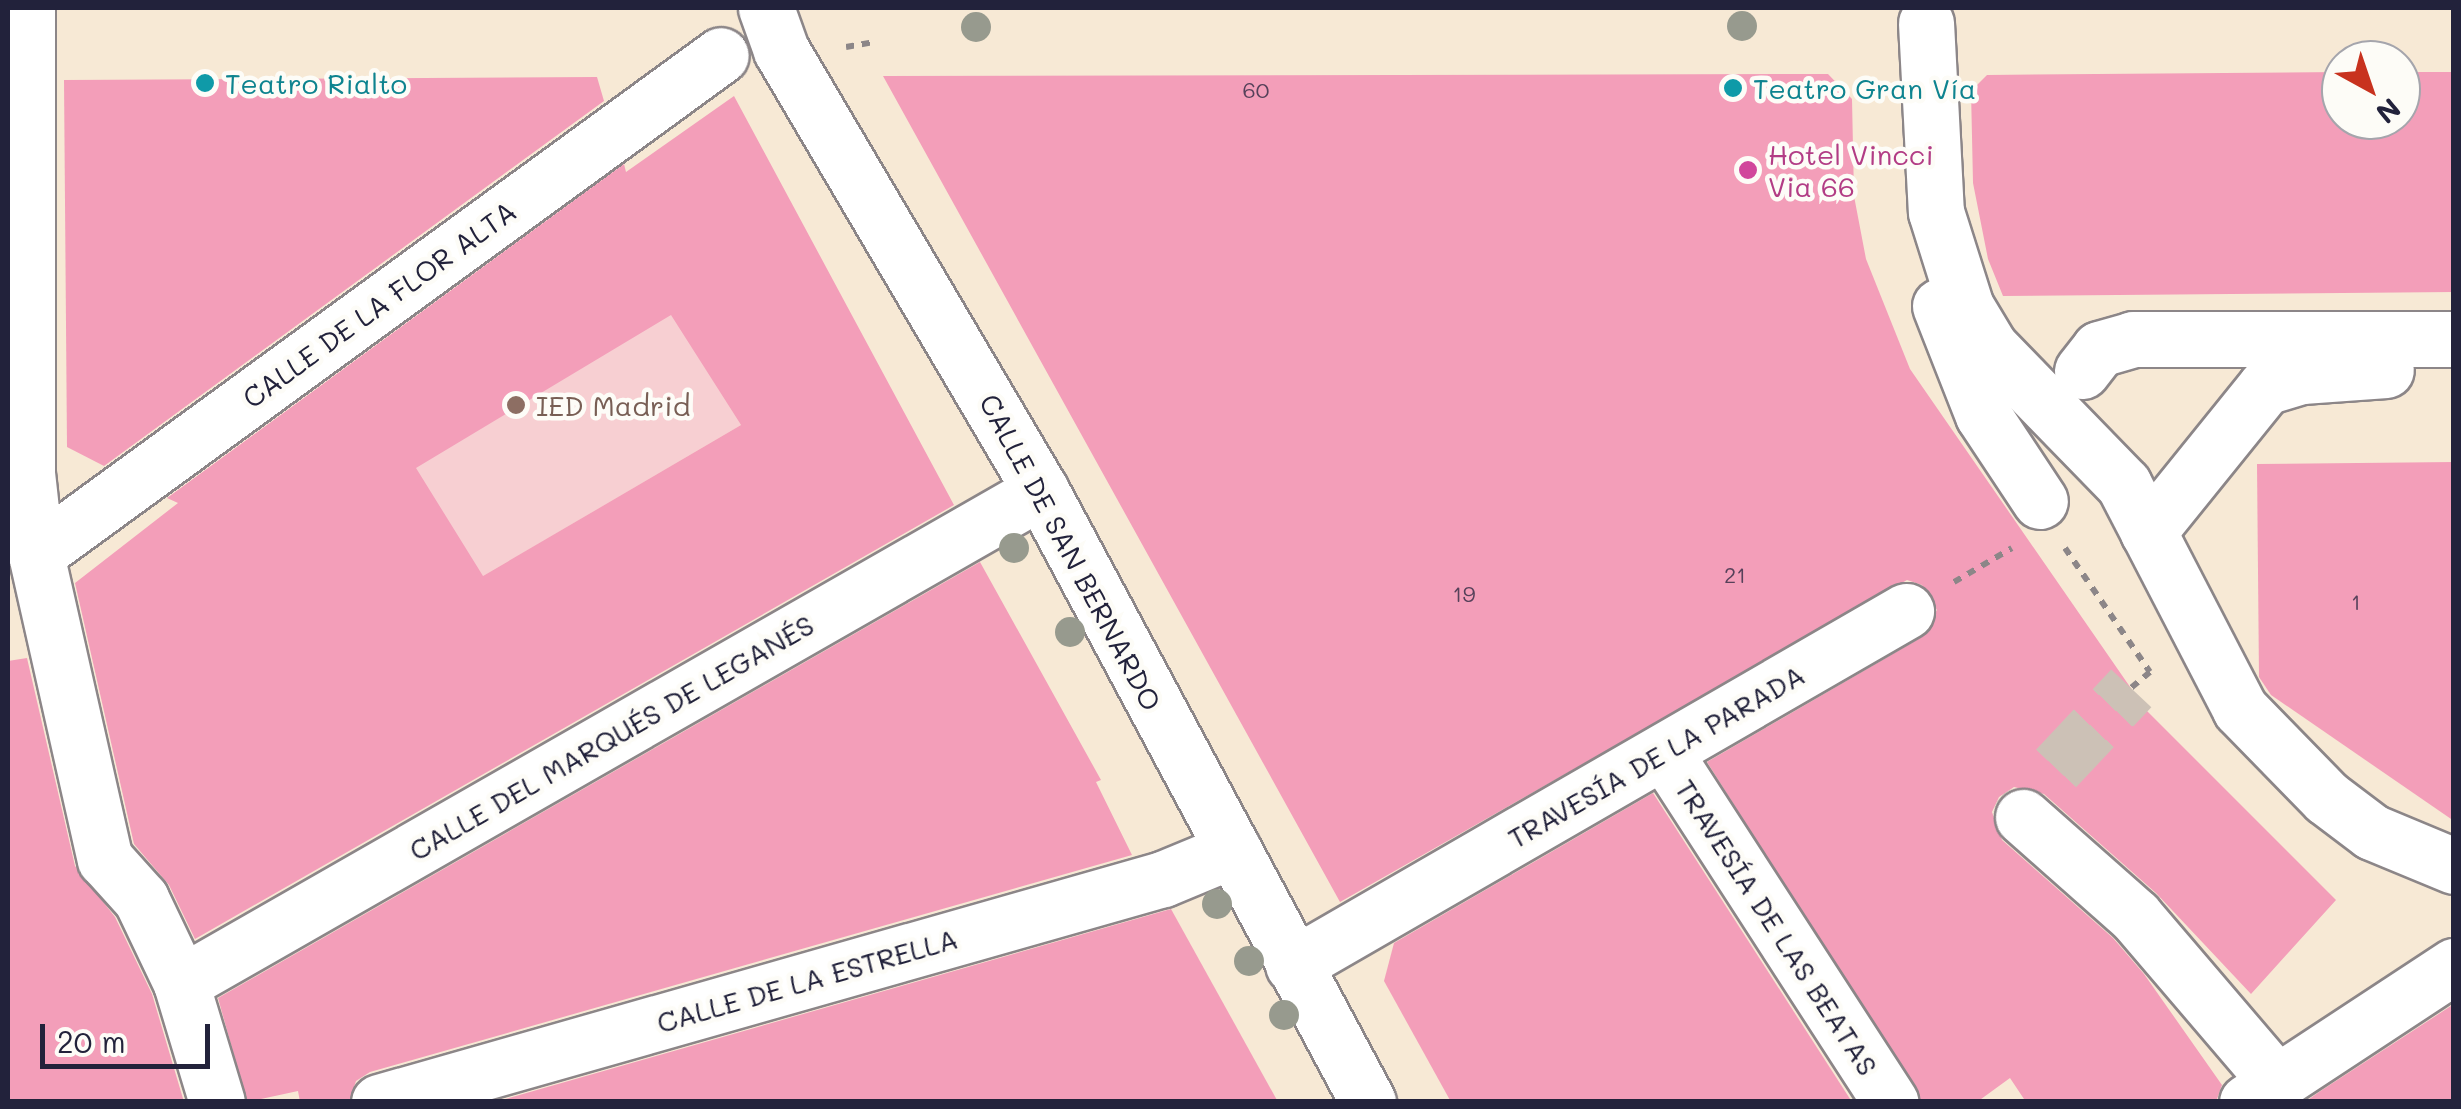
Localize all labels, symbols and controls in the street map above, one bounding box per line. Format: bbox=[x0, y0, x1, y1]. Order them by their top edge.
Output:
north arrow bbox=[2321, 40, 2421, 140]
place label: Teatro Rialto bbox=[225, 66, 407, 100]
place label: Teatro Gran Vía bbox=[1753, 71, 1976, 105]
marker: Teatro Rialto bbox=[194, 72, 216, 94]
house number: 60 bbox=[1243, 77, 1269, 103]
marker: Teatro Gran Vía bbox=[1722, 77, 1744, 99]
text: N bbox=[2369, 91, 2409, 132]
place label: Hotel Vincci Via 66 bbox=[1768, 137, 1934, 203]
marker: Hotel Vincci Via 66 bbox=[1737, 159, 1759, 181]
street label: CALLE DE LA FLOR ALTA bbox=[236, 194, 522, 414]
place label: IED Madrid bbox=[536, 388, 690, 422]
street label: CALLE DE SAN BERNARDO bbox=[973, 388, 1169, 716]
marker: IED Madrid bbox=[505, 394, 527, 416]
house number: 21 bbox=[1724, 562, 1746, 588]
house number: 19 bbox=[1453, 581, 1475, 607]
house number: 1 bbox=[2351, 589, 2361, 615]
street label: CALLE DEL MARQUÉS DE LEGANÉS bbox=[403, 607, 819, 867]
street label: TRAVESÍA DE LA PARADA bbox=[1502, 657, 1810, 855]
street label: TRAVESÍA DE LAS BEATAS bbox=[1669, 773, 1885, 1081]
street label: CALLE DE LA ESTRELLA bbox=[653, 921, 961, 1039]
scale bar bbox=[45, 1004, 215, 1066]
text: 20 m bbox=[57, 1021, 126, 1061]

